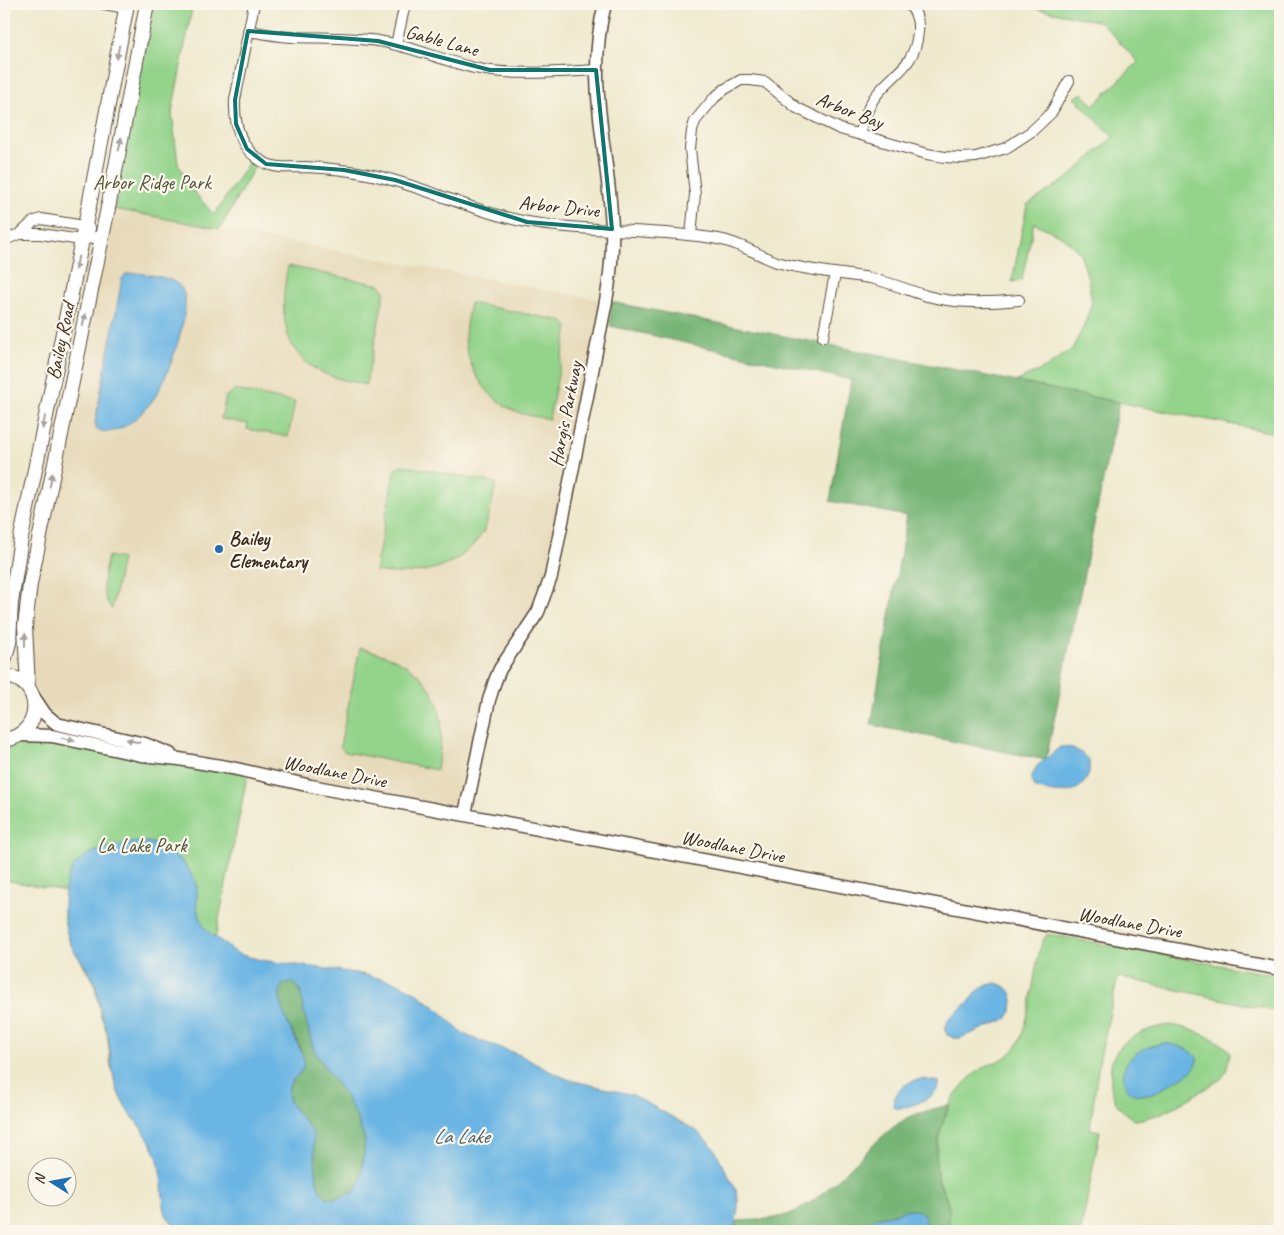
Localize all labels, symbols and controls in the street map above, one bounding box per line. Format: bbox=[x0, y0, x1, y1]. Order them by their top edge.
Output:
street label: Gable Lane bbox=[403, 19, 482, 63]
one-way arrow bbox=[113, 44, 121, 60]
street label: Arbor Bay bbox=[813, 86, 889, 135]
one-way arrow bbox=[116, 136, 124, 152]
park label: Arbor Ridge Park bbox=[93, 170, 212, 195]
street label: Arbor Drive bbox=[518, 190, 602, 223]
one-way arrow bbox=[73, 255, 81, 270]
street label: Bailey Road bbox=[40, 297, 81, 382]
one-way arrow bbox=[81, 312, 89, 328]
street label: Hargis Parkway bbox=[543, 357, 588, 469]
one-way arrow bbox=[40, 414, 48, 430]
one-way arrow bbox=[47, 472, 55, 487]
place label: Bailey Elementary bbox=[229, 526, 309, 574]
marker: Bailey Elementary bbox=[213, 543, 225, 555]
one-way arrow bbox=[21, 631, 29, 647]
one-way arrow bbox=[60, 735, 75, 743]
one-way arrow bbox=[126, 737, 141, 745]
street label: Woodlane Drive bbox=[281, 749, 390, 794]
street label: Woodlane Drive bbox=[679, 824, 788, 869]
park label: La Lake Park bbox=[97, 833, 188, 858]
street label: Woodlane Drive bbox=[1076, 901, 1185, 944]
water label: La Lake bbox=[433, 1123, 492, 1149]
north arrow bbox=[28, 1158, 78, 1208]
text: N bbox=[31, 1171, 49, 1185]

